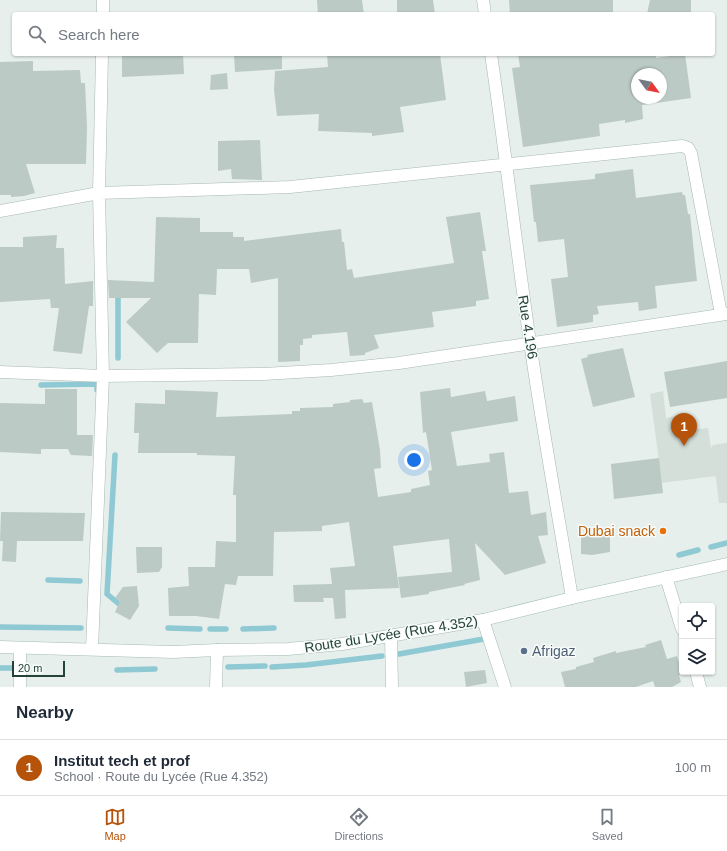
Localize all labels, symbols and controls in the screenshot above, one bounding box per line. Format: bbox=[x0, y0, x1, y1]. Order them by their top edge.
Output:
search box bbox=[12, 12, 715, 56]
icon: search bbox=[26, 23, 48, 45]
text: Search here bbox=[58, 26, 140, 43]
north arrow bbox=[631, 68, 667, 104]
street label: Rue 4.196 bbox=[515, 294, 541, 360]
pin: 1 bbox=[671, 413, 697, 446]
your location bbox=[404, 450, 424, 470]
place label: Dubai snack bbox=[578, 523, 656, 539]
marker: Dubai snack bbox=[658, 526, 668, 536]
map controls bbox=[679, 603, 715, 675]
button: locate bbox=[679, 603, 715, 639]
street label: Route du Lycée (Rue 4.352) bbox=[303, 612, 479, 656]
button: layers bbox=[679, 639, 715, 675]
place label: Afrigaz bbox=[532, 643, 576, 659]
marker: Afrigaz bbox=[519, 646, 529, 656]
scale bar bbox=[12, 659, 65, 678]
text: 20 m bbox=[18, 662, 42, 674]
text: Nearby bbox=[16, 703, 74, 722]
text: Institut tech et prof bbox=[54, 752, 190, 769]
text: 1 bbox=[25, 760, 33, 775]
text: 100 m bbox=[675, 760, 711, 775]
text: School · Route du Lycée (Rue 4.352) bbox=[54, 769, 268, 784]
tab: Map bbox=[104, 806, 126, 842]
tab: Directions bbox=[334, 806, 383, 842]
tab: Saved bbox=[592, 806, 623, 842]

